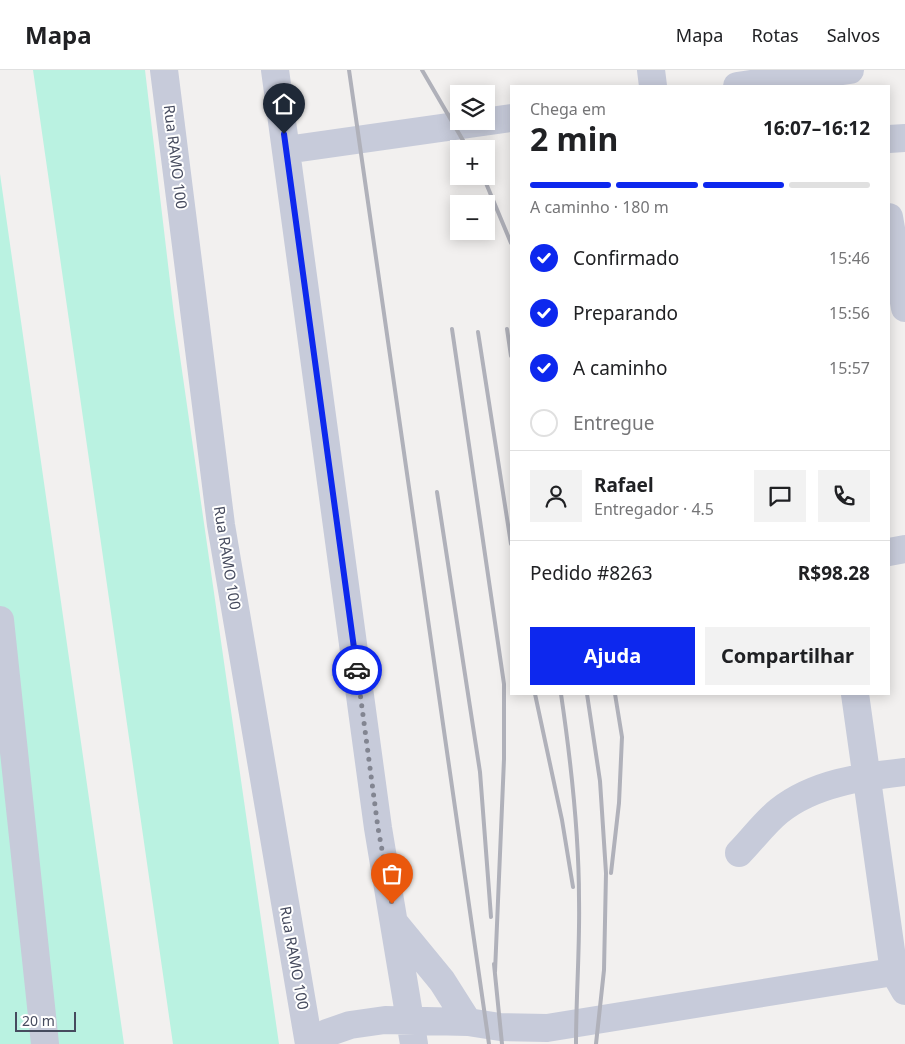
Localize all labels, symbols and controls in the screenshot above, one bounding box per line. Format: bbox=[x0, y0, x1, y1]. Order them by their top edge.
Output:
text: Mapa bbox=[25, 18, 92, 51]
text: Mapa bbox=[676, 23, 723, 47]
text: Rotas bbox=[751, 23, 799, 47]
text: Salvos bbox=[827, 23, 880, 47]
pin bbox=[263, 83, 305, 134]
map controls bbox=[450, 85, 495, 240]
button: layers bbox=[450, 85, 495, 130]
icon: home bbox=[270, 90, 298, 118]
text: Chega em bbox=[530, 98, 606, 120]
street label: Rua RAMO 100 bbox=[160, 104, 192, 210]
text: 16:07–16:12 bbox=[763, 115, 870, 141]
text: 2 min bbox=[530, 117, 618, 160]
button: + bbox=[450, 140, 495, 185]
button: − bbox=[450, 195, 495, 240]
text: A caminho · 180 m bbox=[530, 196, 669, 218]
icon: check bbox=[530, 244, 558, 272]
text: Confirmado bbox=[573, 245, 679, 271]
text: 15:46 bbox=[829, 247, 870, 269]
icon: check bbox=[530, 299, 558, 327]
text: Preparando bbox=[573, 300, 678, 326]
text: 15:56 bbox=[829, 302, 870, 324]
icon: check bbox=[530, 354, 558, 382]
text: A caminho bbox=[573, 355, 668, 381]
text: 15:57 bbox=[829, 357, 870, 379]
text: Entregue bbox=[573, 410, 655, 436]
button: person bbox=[530, 470, 582, 522]
button: chat bbox=[754, 470, 806, 522]
button: phone bbox=[818, 470, 870, 522]
text: Rafael bbox=[594, 472, 654, 498]
text: Entregador · 4.5 bbox=[594, 498, 714, 520]
street label: Rua RAMO 100 bbox=[210, 505, 246, 611]
text: Pedido #8263 bbox=[530, 560, 653, 586]
text: R$98.28 bbox=[798, 560, 870, 586]
button: Ajuda bbox=[530, 627, 695, 685]
button: Compartilhar bbox=[705, 627, 870, 685]
courier bbox=[332, 645, 382, 695]
icon: car bbox=[343, 656, 371, 684]
pin bbox=[371, 853, 413, 904]
icon: bag bbox=[378, 860, 406, 888]
street label: Rua RAMO 100 bbox=[276, 904, 314, 1011]
scale bar bbox=[15, 1009, 76, 1032]
text: 20 m bbox=[22, 1011, 55, 1030]

